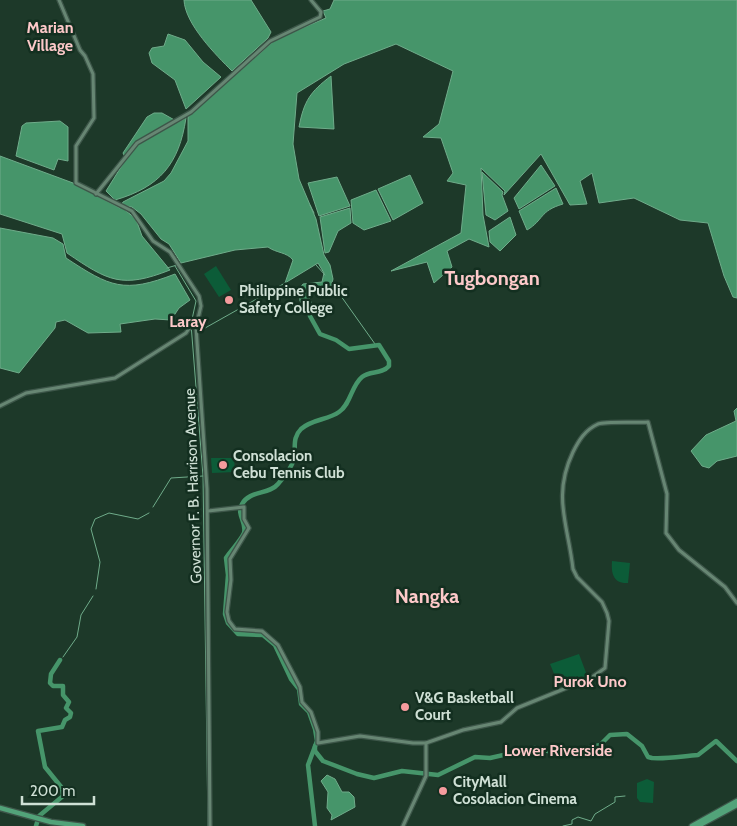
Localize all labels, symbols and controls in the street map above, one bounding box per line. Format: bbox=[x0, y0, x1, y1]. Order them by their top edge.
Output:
district label: Marian Village bbox=[26, 18, 74, 55]
district label: Tugbongan bbox=[444, 266, 540, 290]
place label: Philippine Public Safety College bbox=[239, 282, 348, 317]
marker: Philippine Public Safety College bbox=[223, 294, 235, 306]
district label: Laray bbox=[169, 312, 207, 331]
street label: Governor F. B. Harrison Avenue bbox=[181, 388, 205, 584]
place label: Consolacion Cebu Tennis Club bbox=[233, 447, 345, 482]
marker: Consolacion Cebu Tennis Club bbox=[217, 459, 229, 471]
district label: Nangka bbox=[395, 584, 459, 608]
district label: Purok Uno bbox=[553, 672, 627, 691]
place label: V&G Basketball Court bbox=[415, 689, 514, 724]
marker: V&G Basketball Court bbox=[399, 701, 411, 713]
district label: Lower Riverside bbox=[504, 741, 612, 760]
place label: CityMall Cosolacion Cinema bbox=[453, 773, 578, 808]
scale bar bbox=[22, 774, 95, 806]
text: 200 m bbox=[30, 782, 75, 800]
marker: CityMall Cosolacion Cinema bbox=[437, 785, 449, 797]

